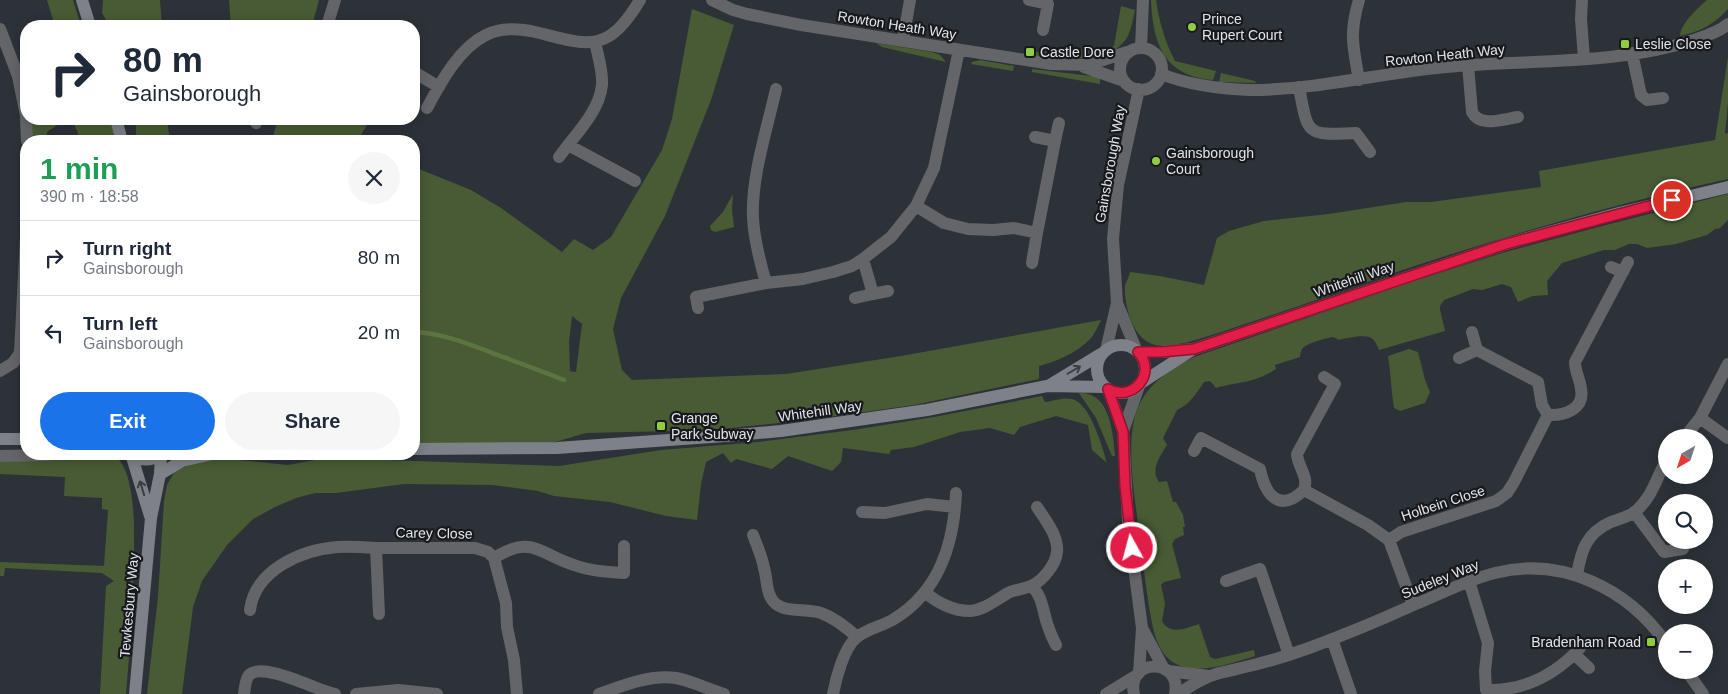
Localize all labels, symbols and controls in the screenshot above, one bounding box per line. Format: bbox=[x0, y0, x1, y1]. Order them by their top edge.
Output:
street label: Rowton Heath Way bbox=[836, 8, 958, 42]
place label: Prince Rupert Court bbox=[1202, 11, 1282, 43]
marker: Prince Rupert Court bbox=[1186, 21, 1198, 33]
place label: Leslie Close bbox=[1635, 36, 1711, 52]
marker: Leslie Close bbox=[1619, 38, 1631, 50]
icon: right bbox=[40, 40, 105, 105]
text: 80 m bbox=[123, 40, 203, 79]
street label: Rowton Heath Way bbox=[1384, 41, 1506, 69]
place label: Castle Dore bbox=[1040, 44, 1114, 60]
marker: Castle Dore bbox=[1024, 46, 1036, 58]
text: Gainsborough bbox=[123, 81, 261, 106]
street label: Gainsborough Way bbox=[1092, 104, 1128, 224]
place label: Gainsborough Court bbox=[1166, 145, 1254, 177]
text: 1 min bbox=[40, 152, 118, 185]
button: close bbox=[348, 152, 400, 204]
marker: Gainsborough Court bbox=[1150, 155, 1162, 167]
pin bbox=[1651, 179, 1693, 221]
icon: arrive bbox=[1658, 186, 1686, 214]
text: 390 m · 18:58 bbox=[40, 188, 139, 205]
text: Turn right bbox=[83, 238, 171, 259]
icon: right bbox=[40, 244, 68, 272]
text: 80 m bbox=[358, 247, 400, 268]
street label: Whitehill Way bbox=[1312, 258, 1396, 300]
text: Gainsborough bbox=[83, 260, 184, 277]
text: Turn left bbox=[83, 313, 158, 334]
icon: left bbox=[40, 319, 68, 347]
text: 20 m bbox=[358, 322, 400, 343]
text: Gainsborough bbox=[83, 335, 184, 352]
one-way arrow bbox=[1067, 365, 1081, 375]
button: Exit bbox=[40, 392, 215, 450]
button: Share bbox=[225, 392, 400, 450]
street label: Whitehill Way bbox=[777, 397, 863, 425]
place label: Grange Park Subway bbox=[671, 410, 753, 442]
marker: Grange Park Subway bbox=[655, 420, 667, 432]
north arrow bbox=[1658, 429, 1712, 484]
map controls bbox=[1658, 429, 1713, 679]
one-way arrow bbox=[136, 480, 146, 496]
street label: Holbein Close bbox=[1399, 482, 1487, 524]
button: search bbox=[1658, 494, 1713, 549]
position arrow bbox=[1105, 521, 1157, 573]
street label: Carey Close bbox=[395, 524, 473, 542]
street label: Tewkesbury Way bbox=[116, 552, 142, 658]
street label: Sudeley Way bbox=[1399, 556, 1481, 602]
button: + bbox=[1658, 559, 1713, 614]
button: − bbox=[1658, 624, 1713, 679]
place label: Bradenham Road bbox=[1531, 634, 1641, 650]
marker: Bradenham Road bbox=[1645, 636, 1657, 648]

